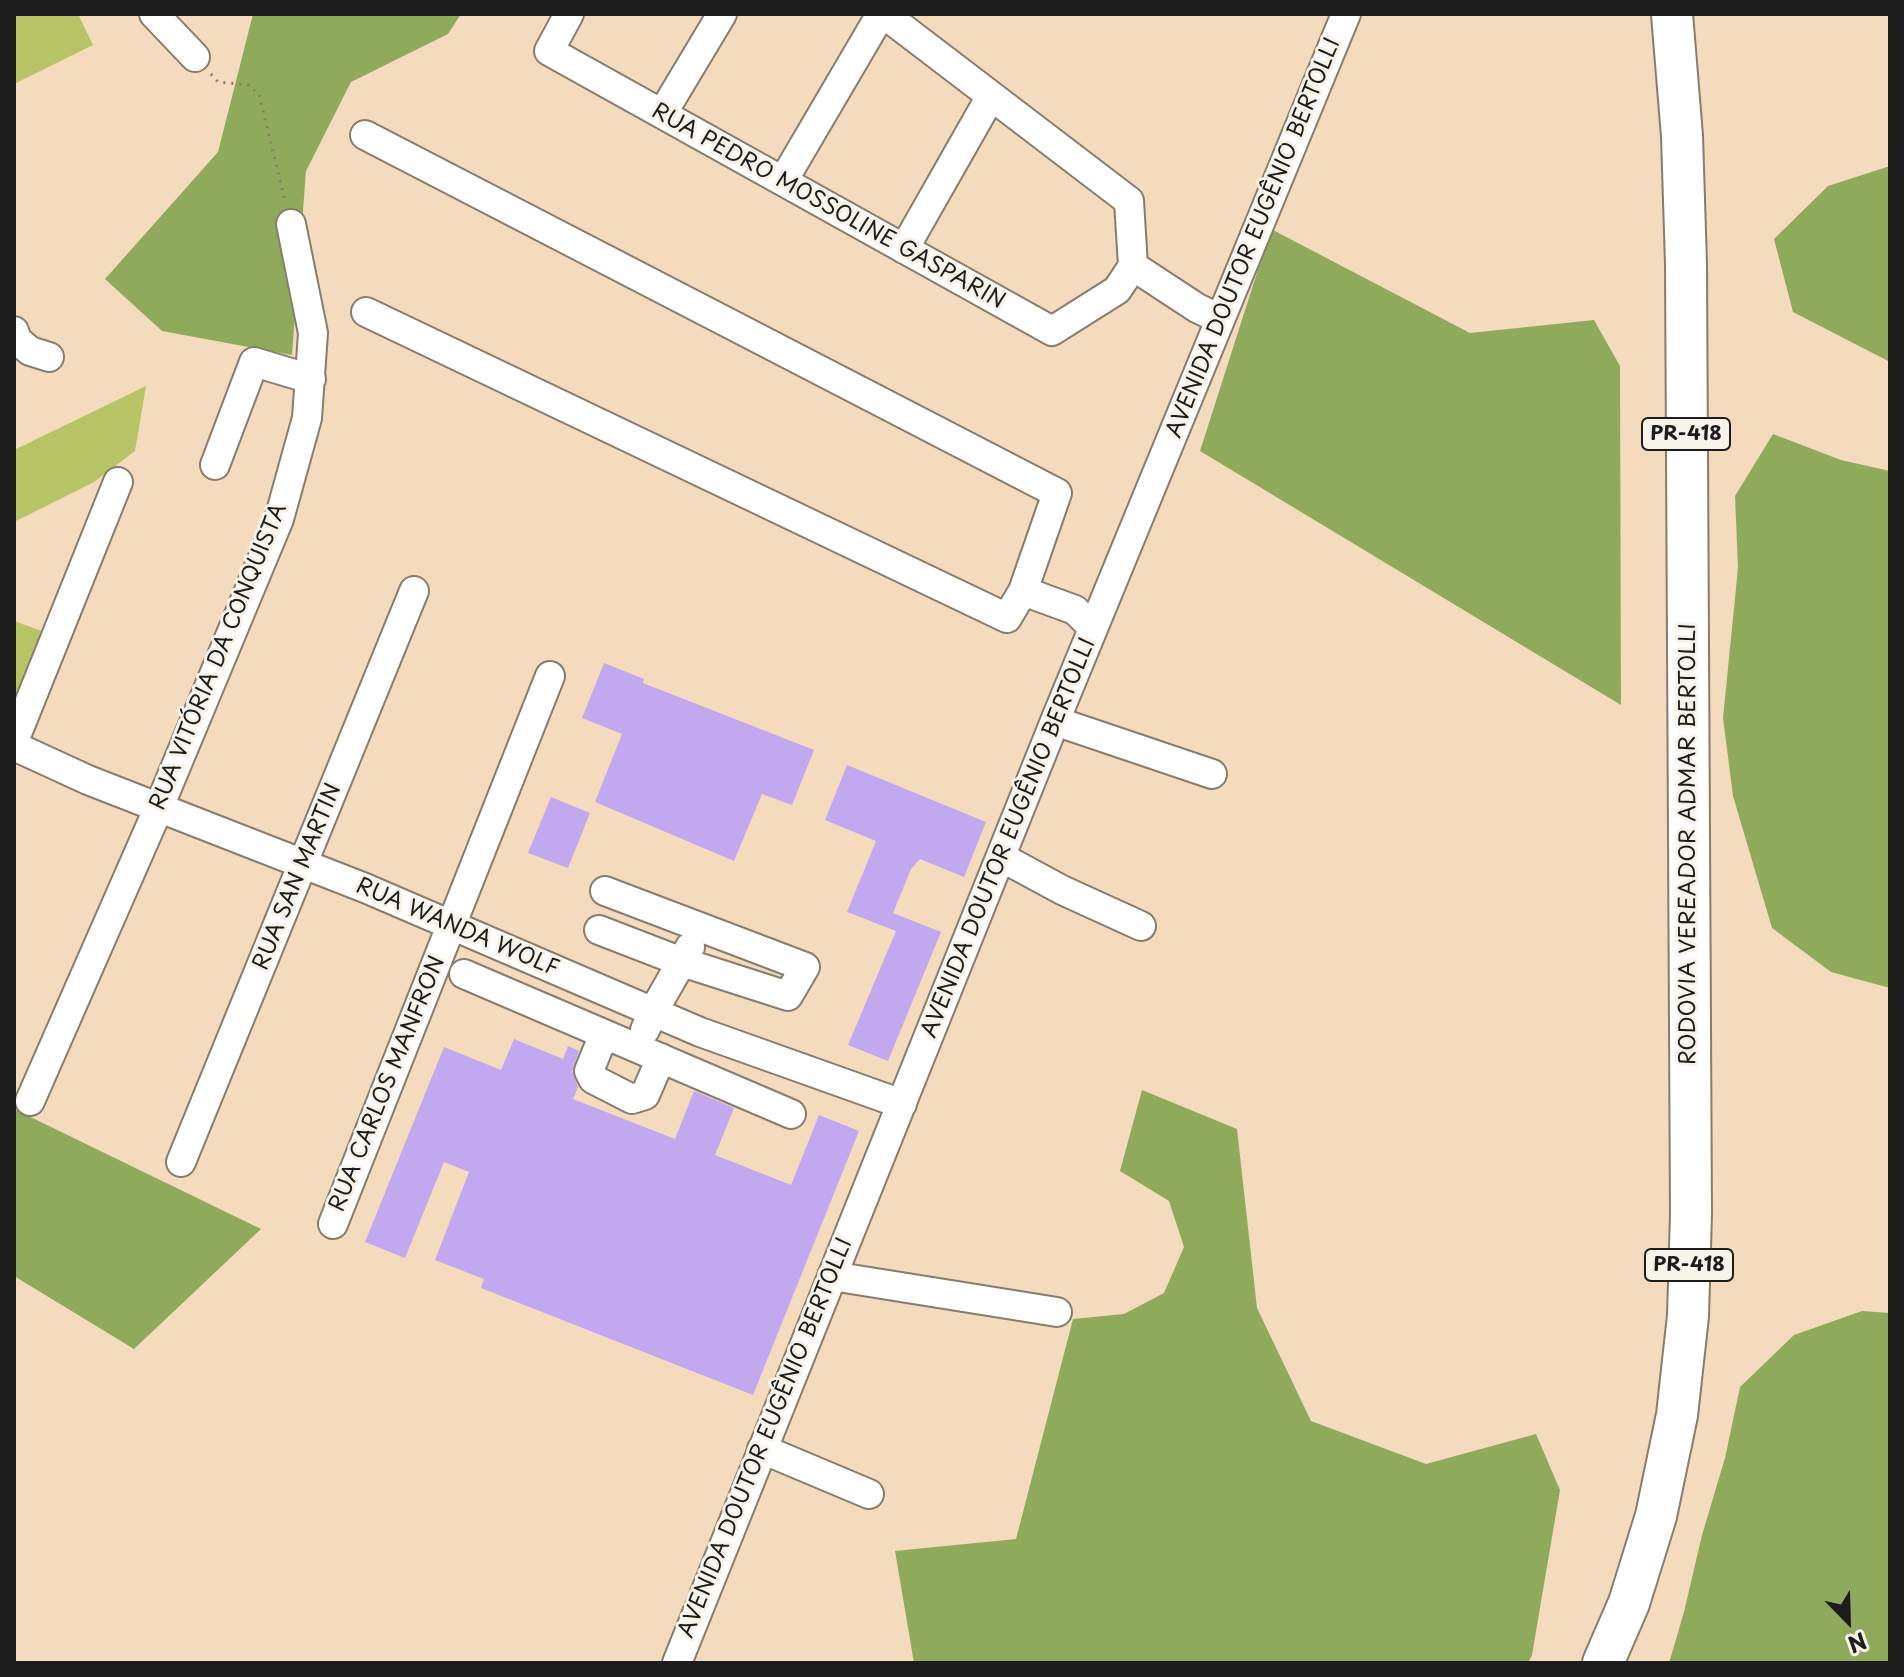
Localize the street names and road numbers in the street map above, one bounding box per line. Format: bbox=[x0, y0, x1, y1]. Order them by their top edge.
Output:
street label: AVENIDA DOUTOR EUGÊNIO BERTOLLI bbox=[1161, 34, 1347, 442]
street label: RUA PEDRO MOSSOLINE GASPARIN bbox=[647, 99, 1009, 315]
road number: PR-418 bbox=[1642, 418, 1730, 450]
street label: RUA VITÓRIA DA CONQUISTA bbox=[145, 500, 293, 814]
street label: RODOVIA VEREADOR ADMAR BERTOLLI bbox=[1676, 623, 1702, 1065]
street label: AVENIDA DOUTOR EUGÊNIO BERTOLLI bbox=[916, 634, 1102, 1042]
street label: RUA SAN MARTIN bbox=[249, 780, 347, 974]
street label: RUA WANDA WOLF bbox=[352, 873, 562, 983]
street label: RUA CARLOS MANFRON bbox=[325, 952, 451, 1216]
street label: AVENIDA DOUTOR EUGÊNIO BERTOLLI bbox=[673, 1234, 859, 1642]
road number: PR-418 bbox=[1645, 1249, 1733, 1281]

